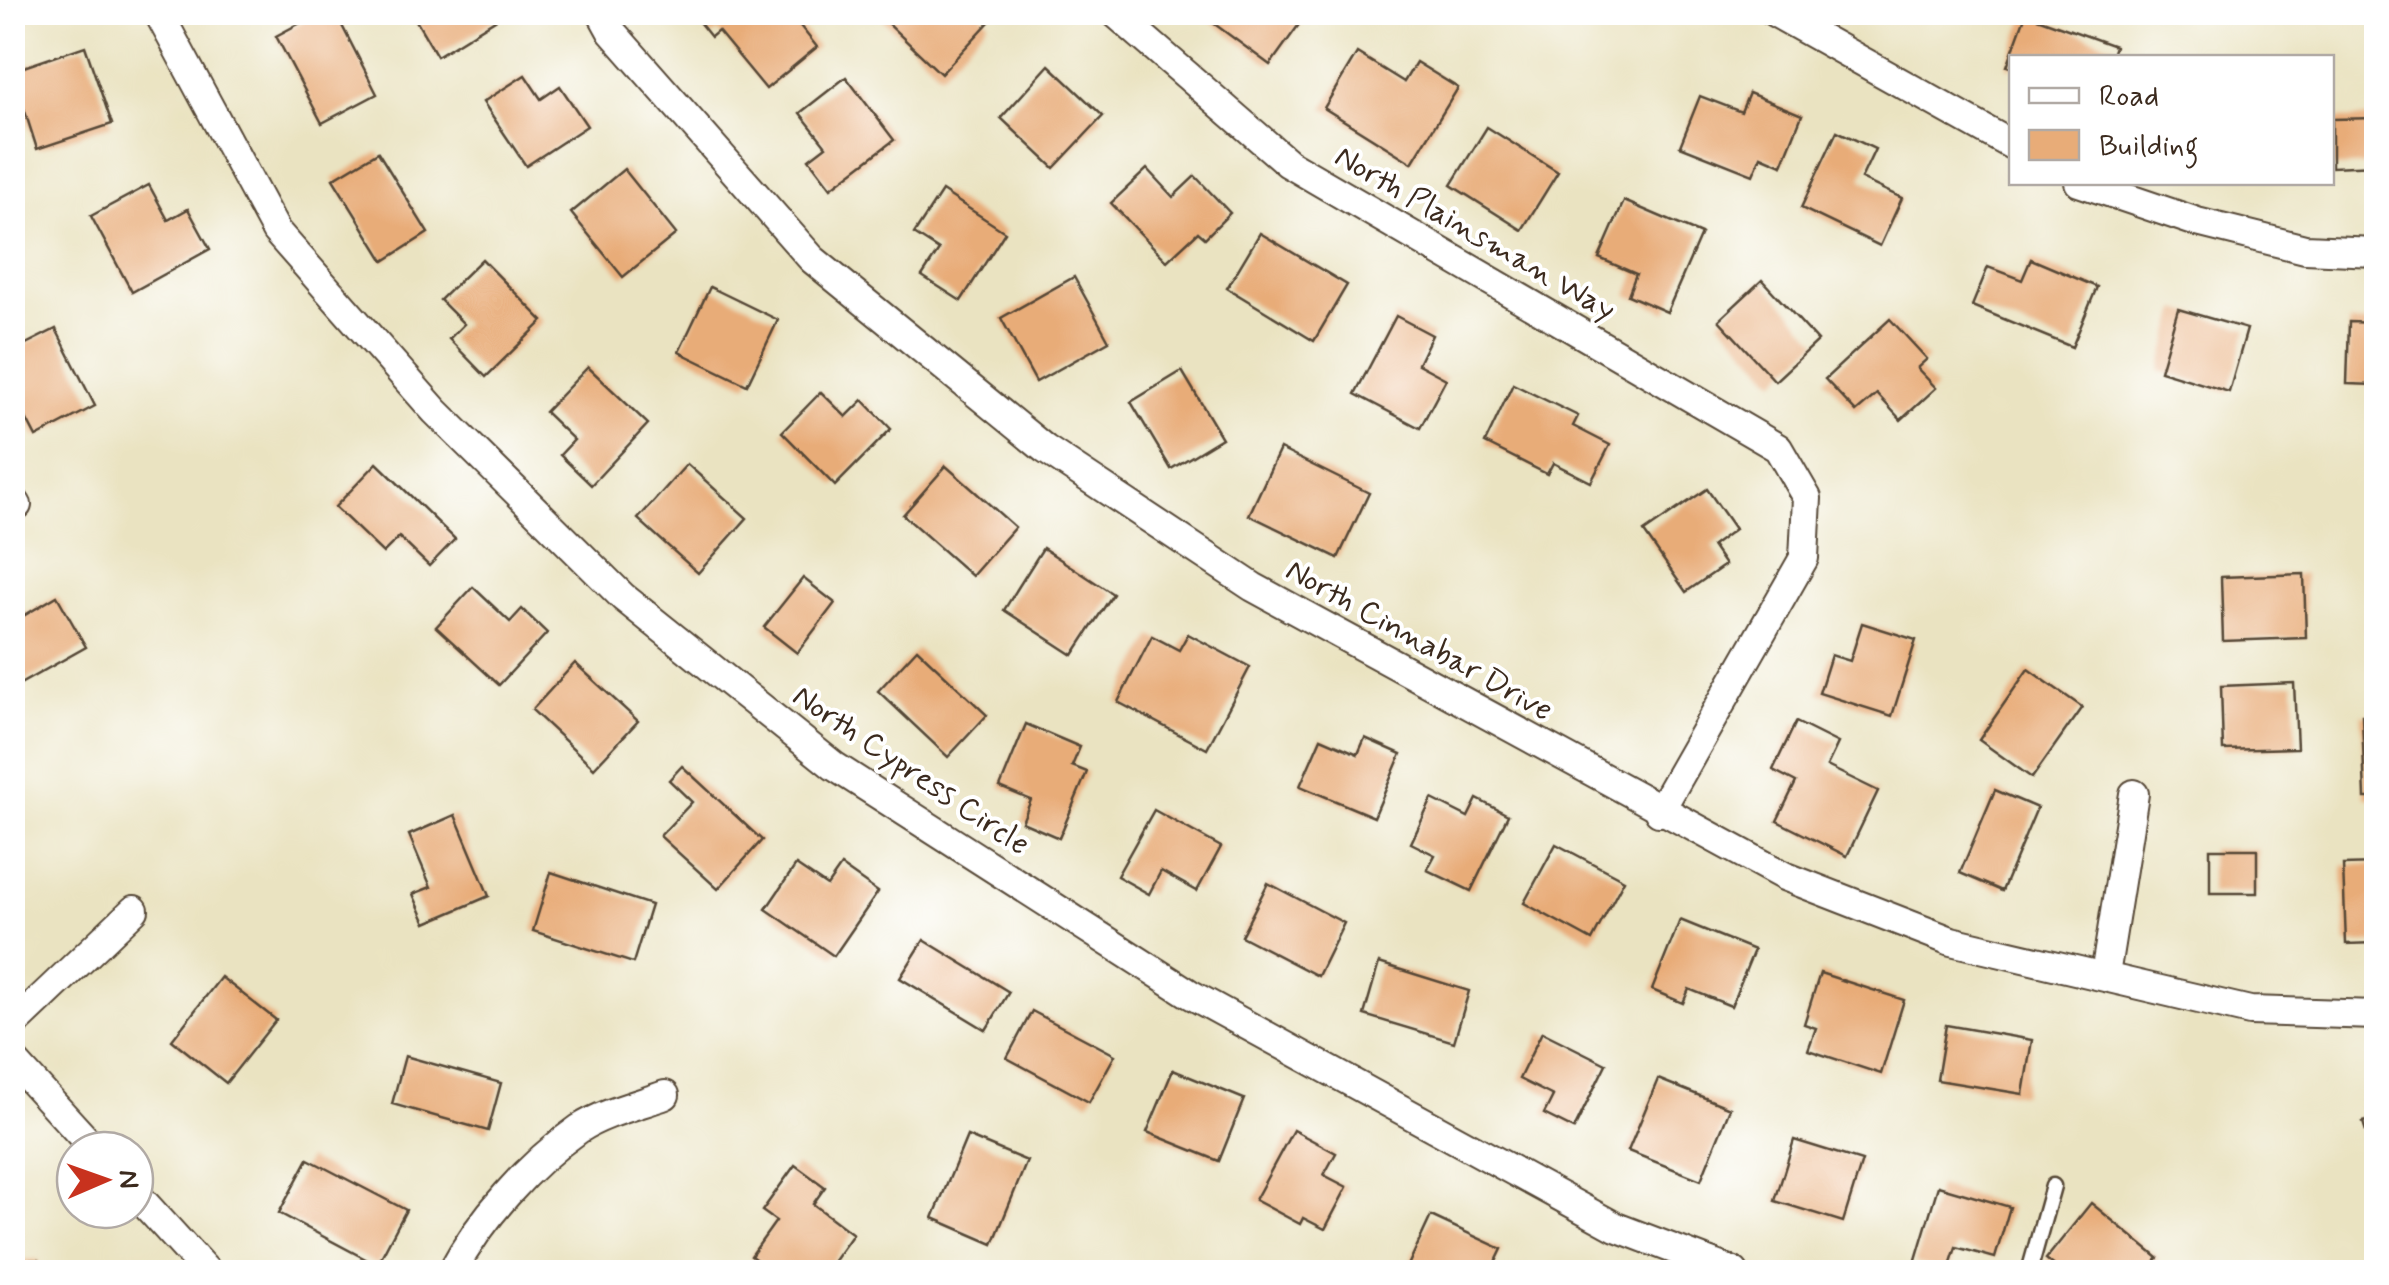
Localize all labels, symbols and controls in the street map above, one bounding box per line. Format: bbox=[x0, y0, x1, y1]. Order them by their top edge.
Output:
legend bbox=[2009, 55, 2334, 185]
text: Road bbox=[2099, 77, 2159, 116]
text: Building bbox=[2099, 127, 2198, 169]
street label: North Plainsman Way bbox=[1327, 136, 1623, 331]
street label: North Cinnabar Drive bbox=[1278, 550, 1560, 732]
street label: North Cypress Circle bbox=[784, 676, 1038, 866]
north arrow bbox=[55, 1130, 155, 1230]
text: N bbox=[109, 1169, 146, 1189]

